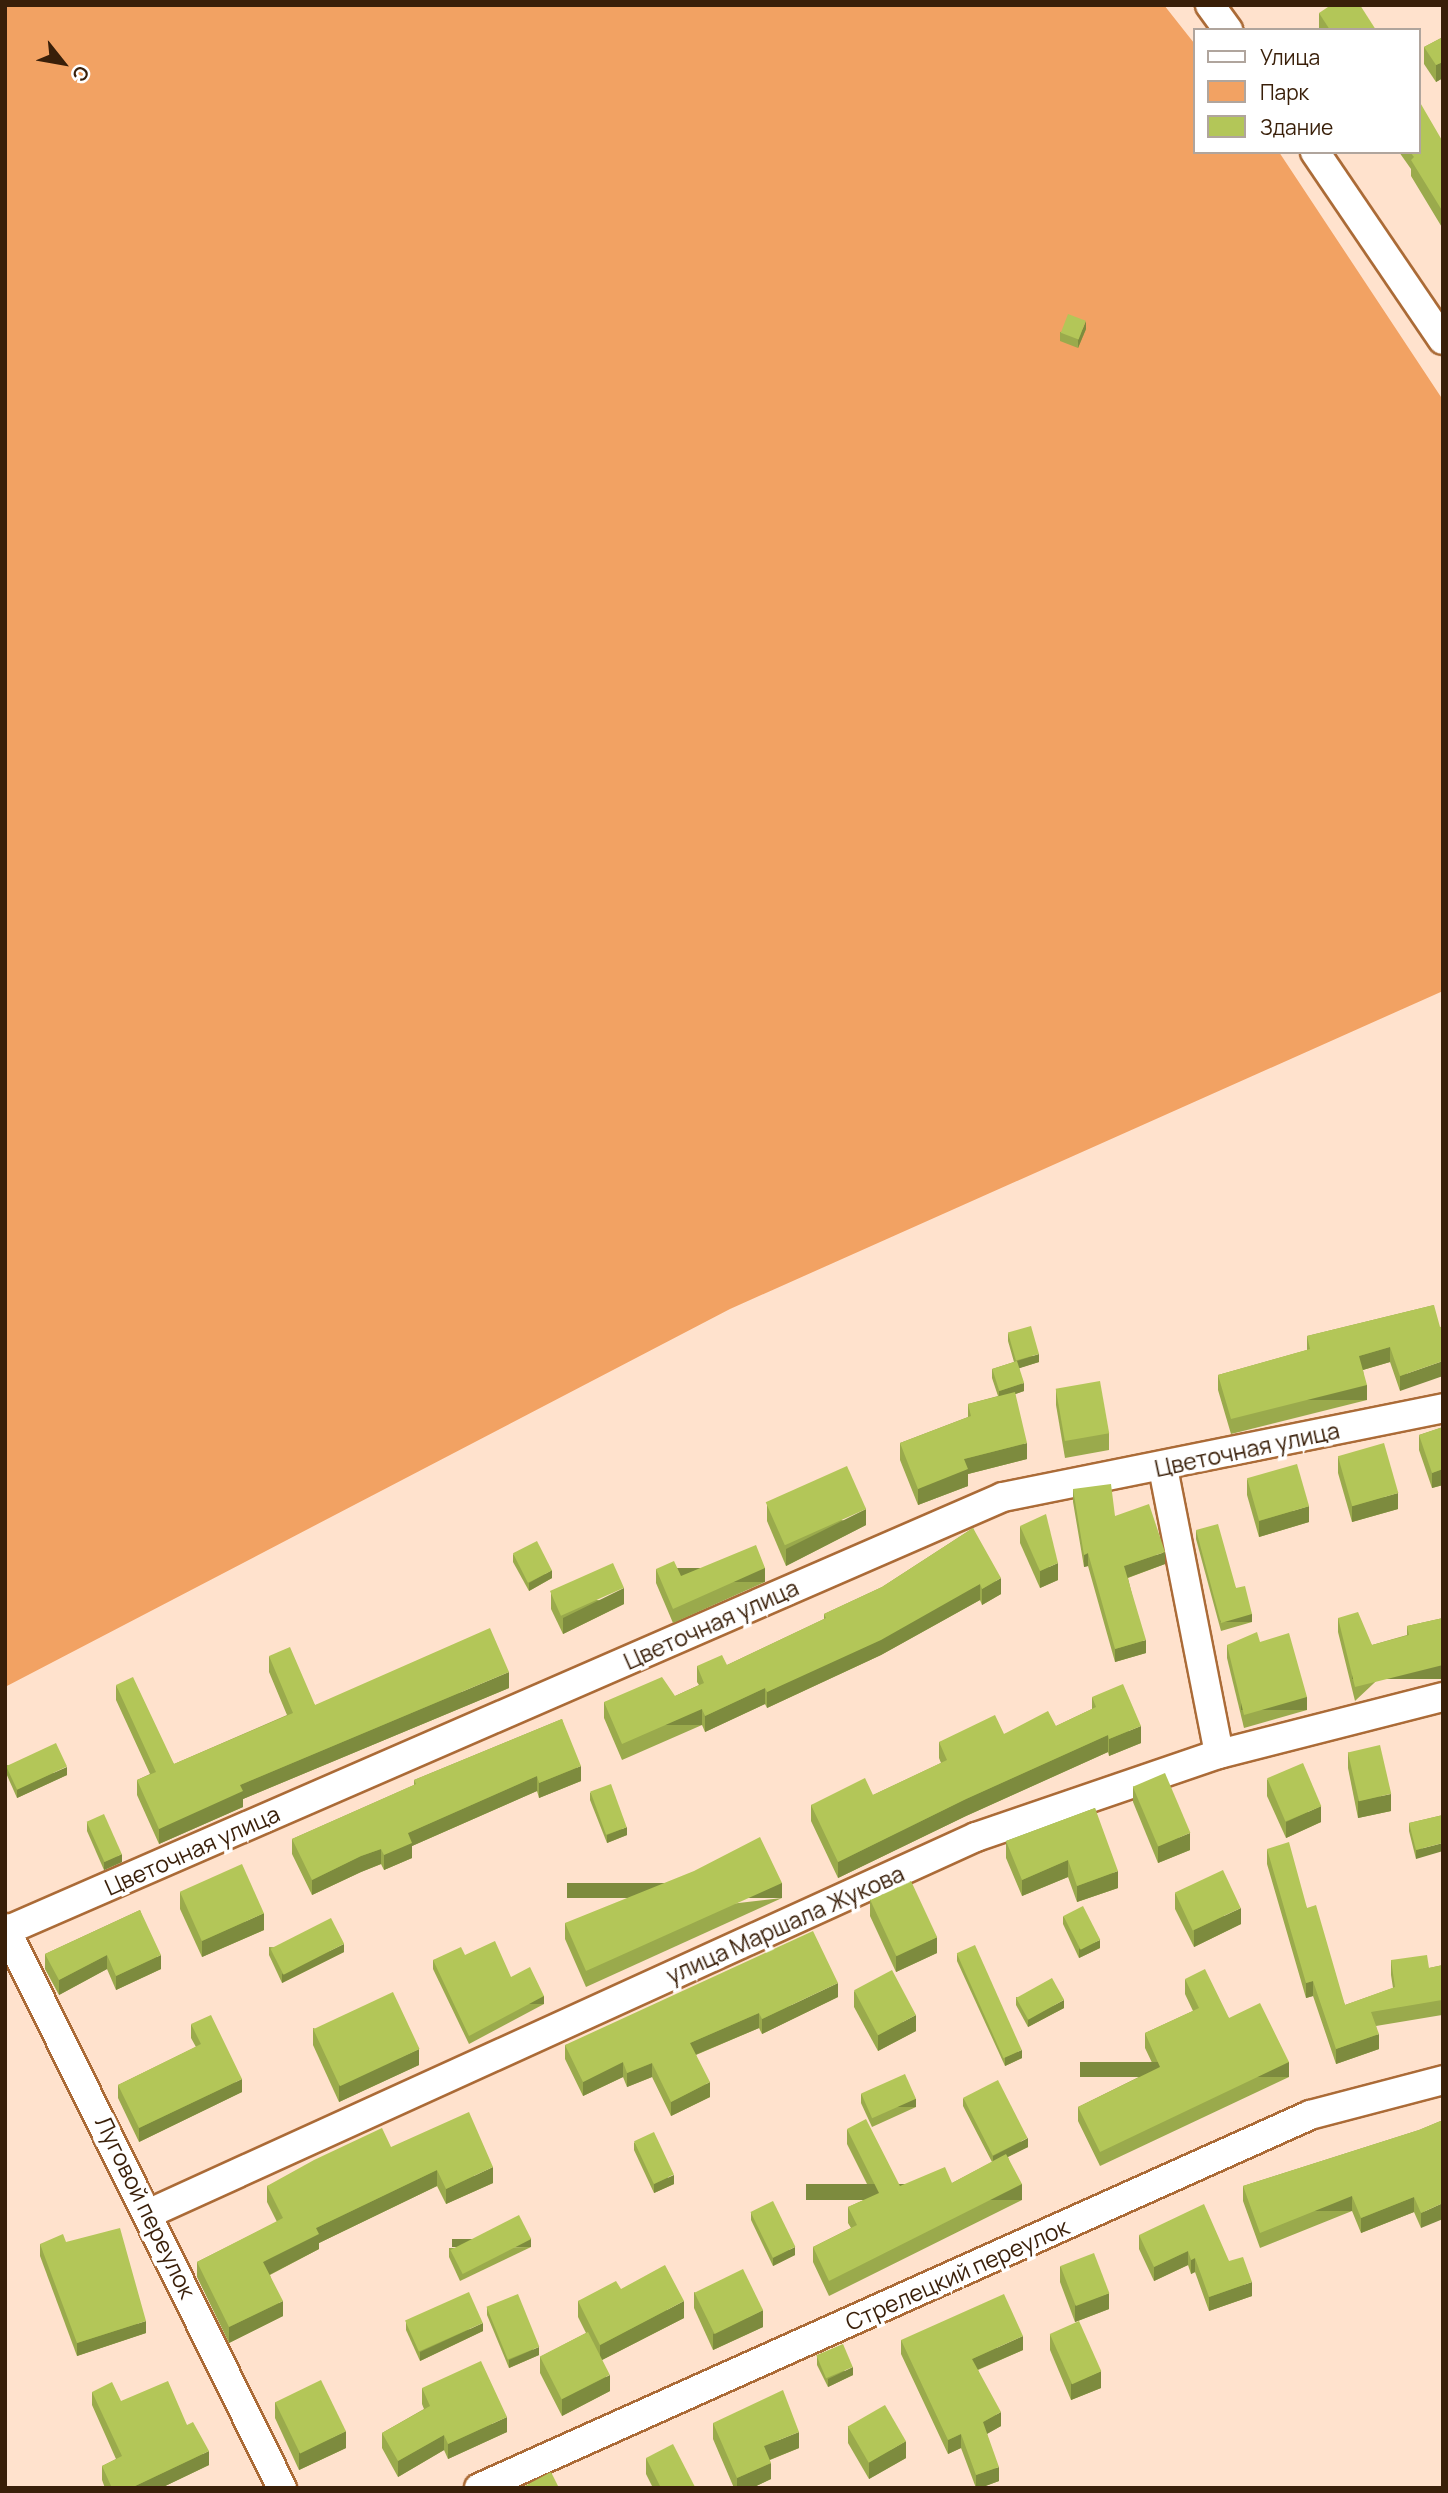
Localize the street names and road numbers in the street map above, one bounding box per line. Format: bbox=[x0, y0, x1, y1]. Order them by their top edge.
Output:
street label: Цветочная улица bbox=[1152, 1416, 1342, 1482]
street label: Цветочная улица bbox=[619, 1573, 803, 1675]
street label: Цветочная улица bbox=[100, 1799, 284, 1901]
street label: улица Маршала Жукова bbox=[662, 1859, 908, 1989]
street label: Луговой переулок bbox=[90, 2111, 202, 2303]
street label: Стрелецкий переулок bbox=[841, 2212, 1073, 2336]

